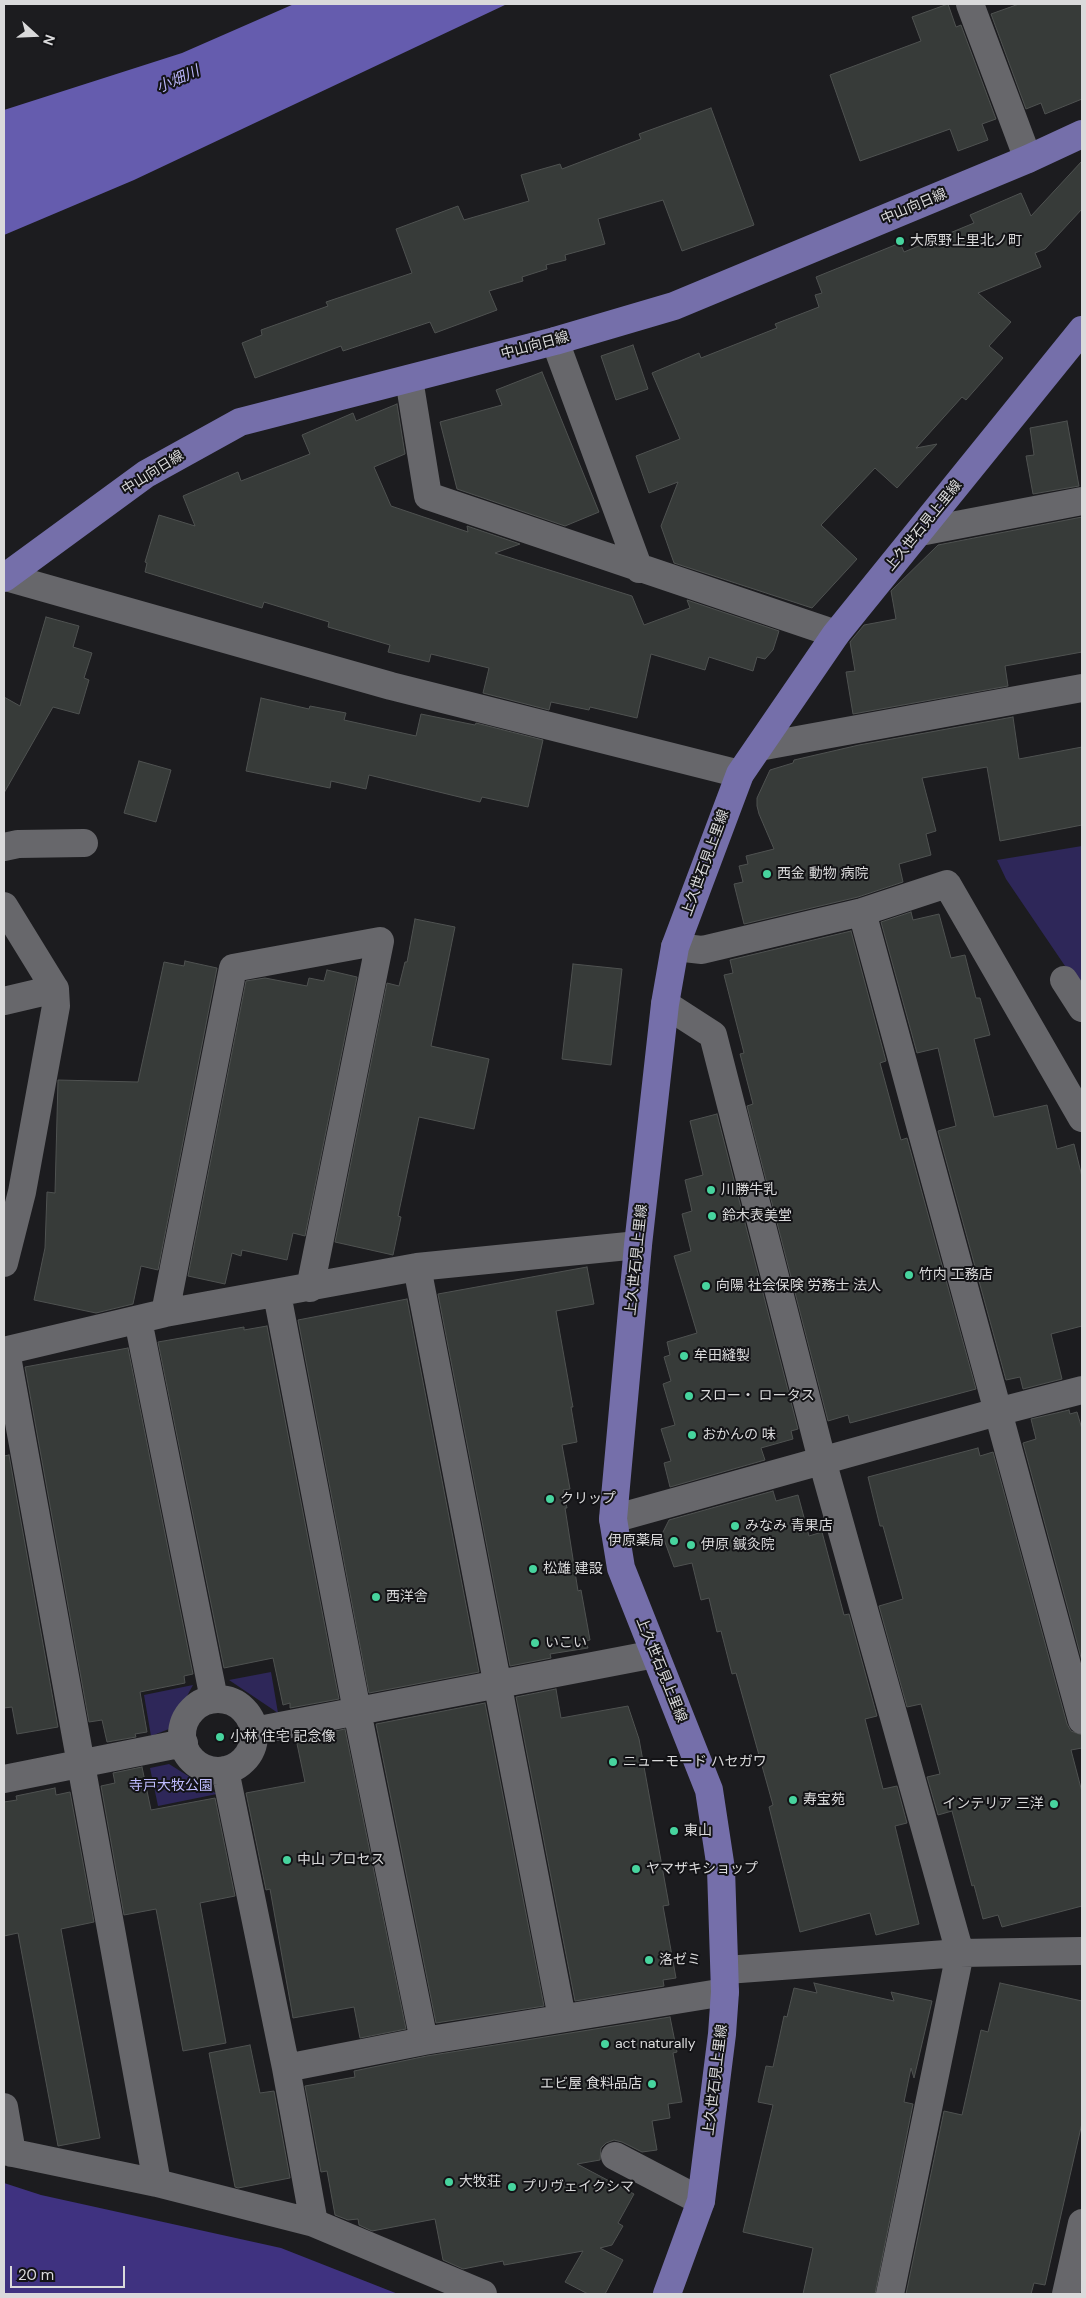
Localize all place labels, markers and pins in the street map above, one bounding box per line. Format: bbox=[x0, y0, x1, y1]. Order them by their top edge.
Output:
place label: 大原野上里北ノ町 bbox=[910, 233, 1022, 249]
marker: 大原野上里北ノ町 bbox=[894, 235, 906, 247]
place label: 西金 動物 病院 bbox=[777, 866, 868, 882]
marker: 西金 動物 病院 bbox=[761, 868, 773, 880]
place label: 川勝牛乳 bbox=[721, 1182, 777, 1198]
marker: 川勝牛乳 bbox=[705, 1184, 717, 1196]
place label: 鈴木表美堂 bbox=[722, 1208, 792, 1224]
marker: 鈴木表美堂 bbox=[706, 1210, 718, 1222]
place label: 竹内 工務店 bbox=[919, 1267, 993, 1283]
marker: 竹内 工務店 bbox=[903, 1269, 915, 1281]
place label: 向陽 社会保険 労務士 法人 bbox=[716, 1278, 881, 1294]
marker: 向陽 社会保険 労務士 法人 bbox=[700, 1280, 712, 1292]
place label: 牟田縫製 bbox=[694, 1348, 750, 1364]
marker: 牟田縫製 bbox=[678, 1350, 690, 1362]
place label: スロー・ ロータス bbox=[699, 1388, 815, 1404]
marker: スロー・ ロータス bbox=[683, 1390, 695, 1402]
place label: おかんの 味 bbox=[702, 1427, 776, 1443]
marker: おかんの 味 bbox=[686, 1429, 698, 1441]
place label: クリップ bbox=[560, 1491, 616, 1507]
marker: クリップ bbox=[544, 1493, 556, 1505]
place label: みなみ 青果店 bbox=[745, 1518, 833, 1534]
marker: みなみ 青果店 bbox=[729, 1520, 741, 1532]
place label: 伊原薬局 bbox=[608, 1533, 664, 1549]
marker: 伊原薬局 bbox=[668, 1535, 680, 1547]
place label: 伊原 鍼灸院 bbox=[701, 1537, 775, 1553]
marker: 伊原 鍼灸院 bbox=[685, 1539, 697, 1551]
place label: 松雄 建設 bbox=[543, 1561, 603, 1577]
marker: 松雄 建設 bbox=[527, 1563, 539, 1575]
place label: 西洋舎 bbox=[386, 1589, 428, 1605]
marker: 西洋舎 bbox=[370, 1591, 382, 1603]
place label: いこい bbox=[545, 1635, 587, 1651]
marker: いこい bbox=[529, 1637, 541, 1649]
place label: 小林 住宅 記念像 bbox=[230, 1729, 335, 1745]
marker: 小林 住宅 記念像 bbox=[214, 1731, 226, 1743]
place label: ニューモード ハセガワ bbox=[623, 1754, 767, 1770]
marker: ニューモード ハセガワ bbox=[607, 1756, 619, 1768]
place label: 寿宝苑 bbox=[803, 1792, 845, 1808]
marker: 寿宝苑 bbox=[787, 1794, 799, 1806]
place label: インテリア 三洋 bbox=[942, 1796, 1044, 1812]
marker: インテリア 三洋 bbox=[1048, 1798, 1060, 1810]
place label: 東山 bbox=[684, 1823, 712, 1839]
marker: 東山 bbox=[668, 1825, 680, 1837]
place label: 中山 プロセス bbox=[297, 1852, 385, 1868]
marker: 中山 プロセス bbox=[281, 1854, 293, 1866]
place label: ヤマザキショップ bbox=[646, 1861, 758, 1877]
marker: ヤマザキショップ bbox=[630, 1863, 642, 1875]
place label: 洛ゼミ bbox=[659, 1952, 701, 1968]
marker: 洛ゼミ bbox=[643, 1954, 655, 1966]
place label: act naturally bbox=[615, 2036, 695, 2052]
marker: act naturally bbox=[599, 2038, 611, 2050]
place label: エビ屋 食料品店 bbox=[540, 2076, 642, 2092]
marker: エビ屋 食料品店 bbox=[646, 2078, 658, 2090]
place label: 大牧荘 bbox=[459, 2174, 501, 2190]
marker: 大牧荘 bbox=[443, 2176, 455, 2188]
place label: プリヴェイクシマ bbox=[522, 2179, 634, 2195]
marker: プリヴェイクシマ bbox=[506, 2181, 518, 2193]

